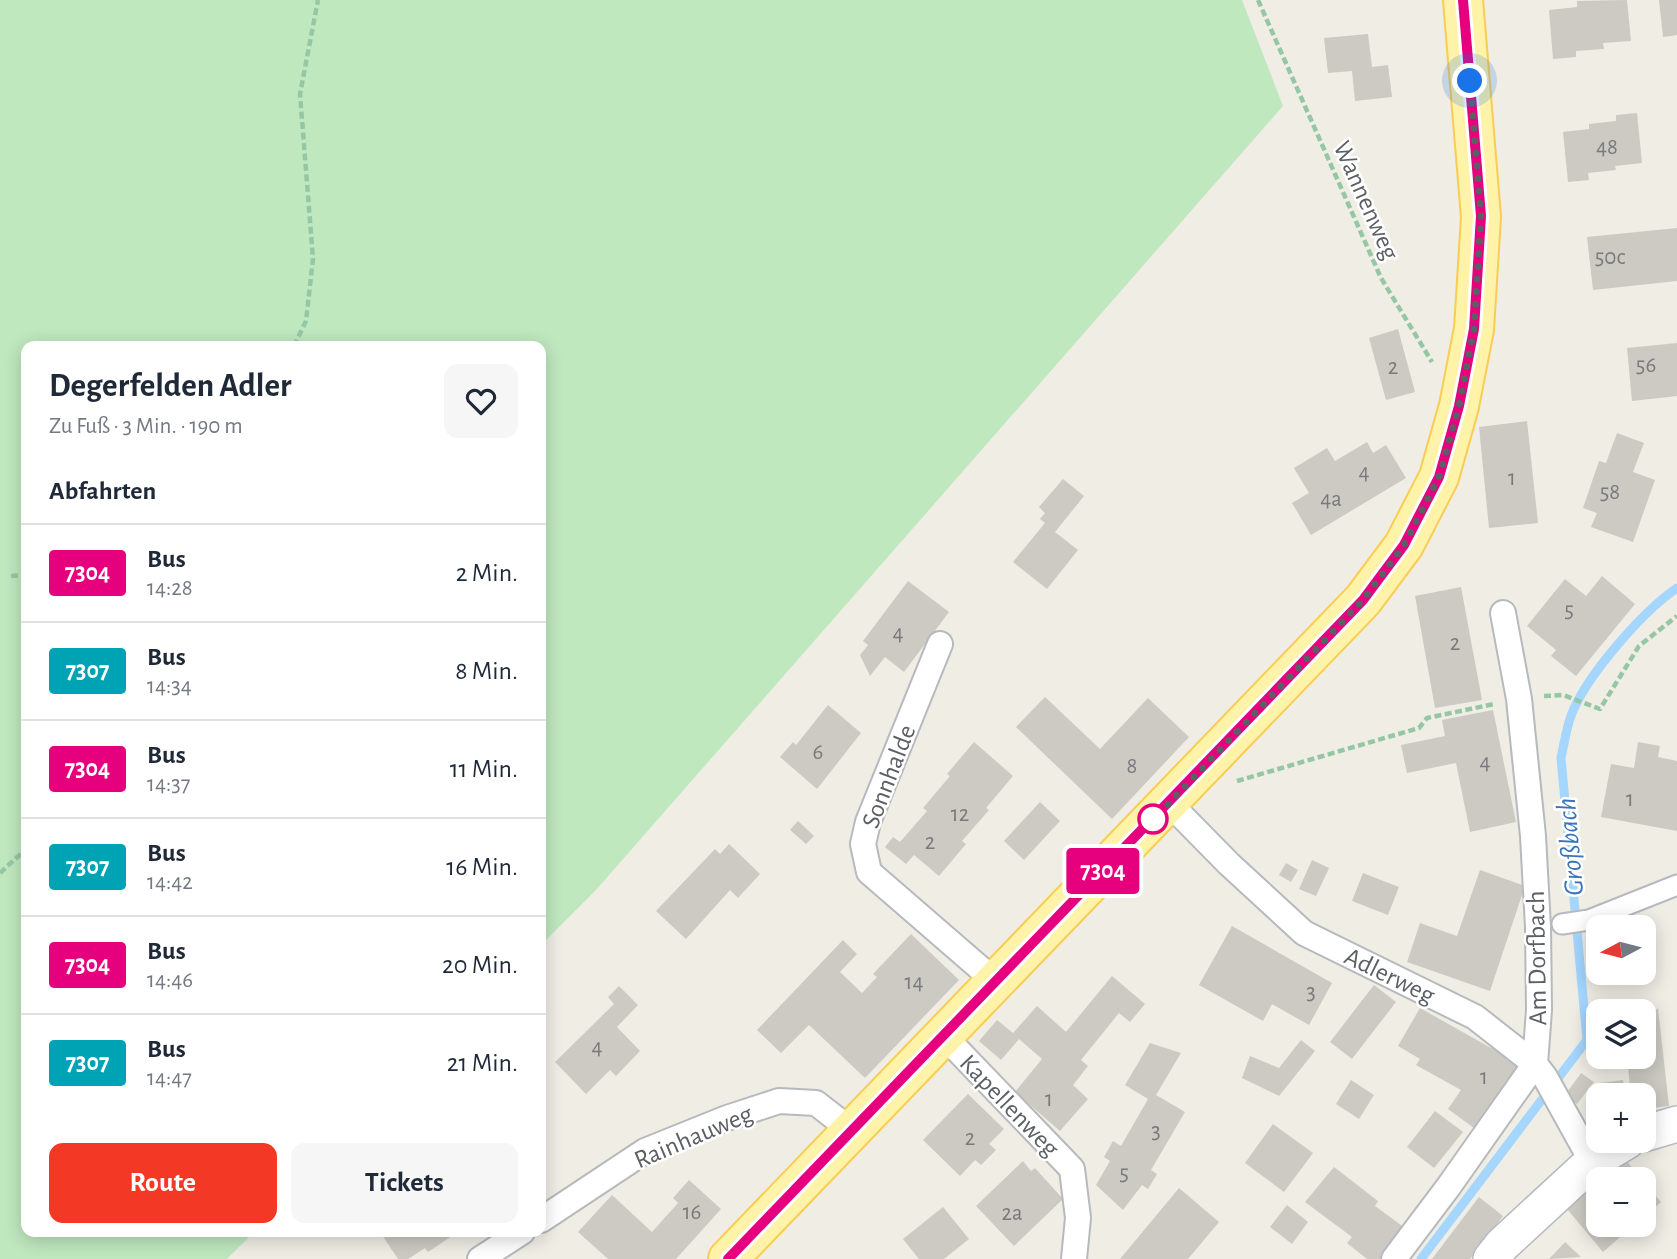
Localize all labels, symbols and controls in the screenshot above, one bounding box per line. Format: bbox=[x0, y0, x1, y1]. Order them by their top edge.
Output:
your location bbox=[1452, 63, 1487, 98]
house number: 48 bbox=[1596, 136, 1618, 159]
street label: Wannenweg bbox=[1328, 137, 1404, 264]
house number: 50c bbox=[1595, 246, 1625, 269]
house number: 56 bbox=[1636, 354, 1656, 377]
house number: 2 bbox=[1388, 356, 1398, 379]
button: heart bbox=[444, 364, 518, 438]
text: Degerfelden Adler bbox=[49, 370, 292, 403]
text: Zu Fuß · 3 Min. · 190 m bbox=[49, 415, 243, 438]
house number: 4 bbox=[1358, 461, 1370, 484]
house number: 1 bbox=[1508, 467, 1516, 490]
text: Abfahrten bbox=[49, 478, 156, 504]
house number: 58 bbox=[1600, 481, 1620, 504]
house number: 4a bbox=[1320, 488, 1342, 511]
text: Bus bbox=[147, 546, 186, 572]
text: 2 Min. bbox=[456, 560, 518, 586]
text: 7304 bbox=[65, 561, 110, 585]
text: 14:28 bbox=[147, 577, 193, 600]
house number: 5 bbox=[1564, 599, 1574, 622]
house number: 4 bbox=[892, 622, 904, 645]
house number: 2 bbox=[1450, 632, 1460, 655]
text: Bus bbox=[147, 644, 186, 670]
text: 8 Min. bbox=[455, 658, 518, 684]
text: 7307 bbox=[66, 659, 109, 683]
text: 14:34 bbox=[147, 675, 192, 698]
street label: Sonnhalde bbox=[857, 721, 920, 832]
house number: 6 bbox=[813, 741, 823, 764]
text: Bus bbox=[147, 742, 186, 768]
house number: 4 bbox=[1479, 751, 1491, 774]
house number: 8 bbox=[1127, 755, 1137, 778]
text: 11 Min. bbox=[450, 756, 518, 782]
text: 7304 bbox=[65, 757, 110, 781]
text: 14:37 bbox=[147, 773, 190, 796]
house number: 1 bbox=[1626, 788, 1634, 811]
water label: Großbach bbox=[1553, 797, 1589, 897]
house number: 12 bbox=[951, 803, 969, 826]
unlabelled marker bbox=[1138, 804, 1168, 834]
house number: 2 bbox=[925, 831, 935, 854]
text: Bus bbox=[147, 840, 186, 866]
line badge: 7304 bbox=[1054, 848, 1152, 894]
text: 16 Min. bbox=[446, 854, 518, 880]
text: 7307 bbox=[66, 855, 109, 879]
text: 7304 bbox=[1080, 859, 1126, 883]
text: 14:42 bbox=[147, 871, 193, 894]
street label: Am Dorfbach bbox=[1523, 890, 1551, 1026]
north arrow bbox=[1586, 915, 1656, 985]
map controls bbox=[1586, 915, 1656, 1237]
text: Bus bbox=[147, 938, 186, 964]
street label: Adlerweg bbox=[1340, 943, 1439, 1009]
text: 20 Min. bbox=[442, 952, 518, 978]
text: 7304 bbox=[65, 953, 110, 977]
text: 14:46 bbox=[147, 969, 193, 992]
house number: 14 bbox=[905, 971, 923, 994]
house number: 3 bbox=[1306, 981, 1316, 1004]
button: layers bbox=[1586, 999, 1656, 1069]
text: Bus bbox=[147, 1036, 186, 1062]
house number: 4 bbox=[591, 1036, 603, 1059]
text: 21 Min. bbox=[447, 1050, 518, 1076]
street label: Kapellenweg bbox=[955, 1050, 1064, 1162]
text: 7307 bbox=[66, 1051, 109, 1075]
house number: 1 bbox=[1480, 1066, 1488, 1089]
text: 14:47 bbox=[147, 1067, 192, 1090]
button: + bbox=[1586, 1083, 1656, 1153]
house number: 1 bbox=[1045, 1088, 1053, 1111]
street label: Rainhauweg bbox=[630, 1100, 757, 1173]
house number: 3 bbox=[1151, 1120, 1161, 1143]
house number: 2 bbox=[965, 1127, 975, 1150]
button: Route bbox=[49, 1143, 277, 1223]
button: Tickets bbox=[291, 1143, 518, 1223]
house number: 5 bbox=[1119, 1162, 1129, 1185]
button: − bbox=[1586, 1167, 1656, 1237]
house number: 16 bbox=[683, 1201, 701, 1224]
house number: 2a bbox=[1001, 1202, 1023, 1225]

